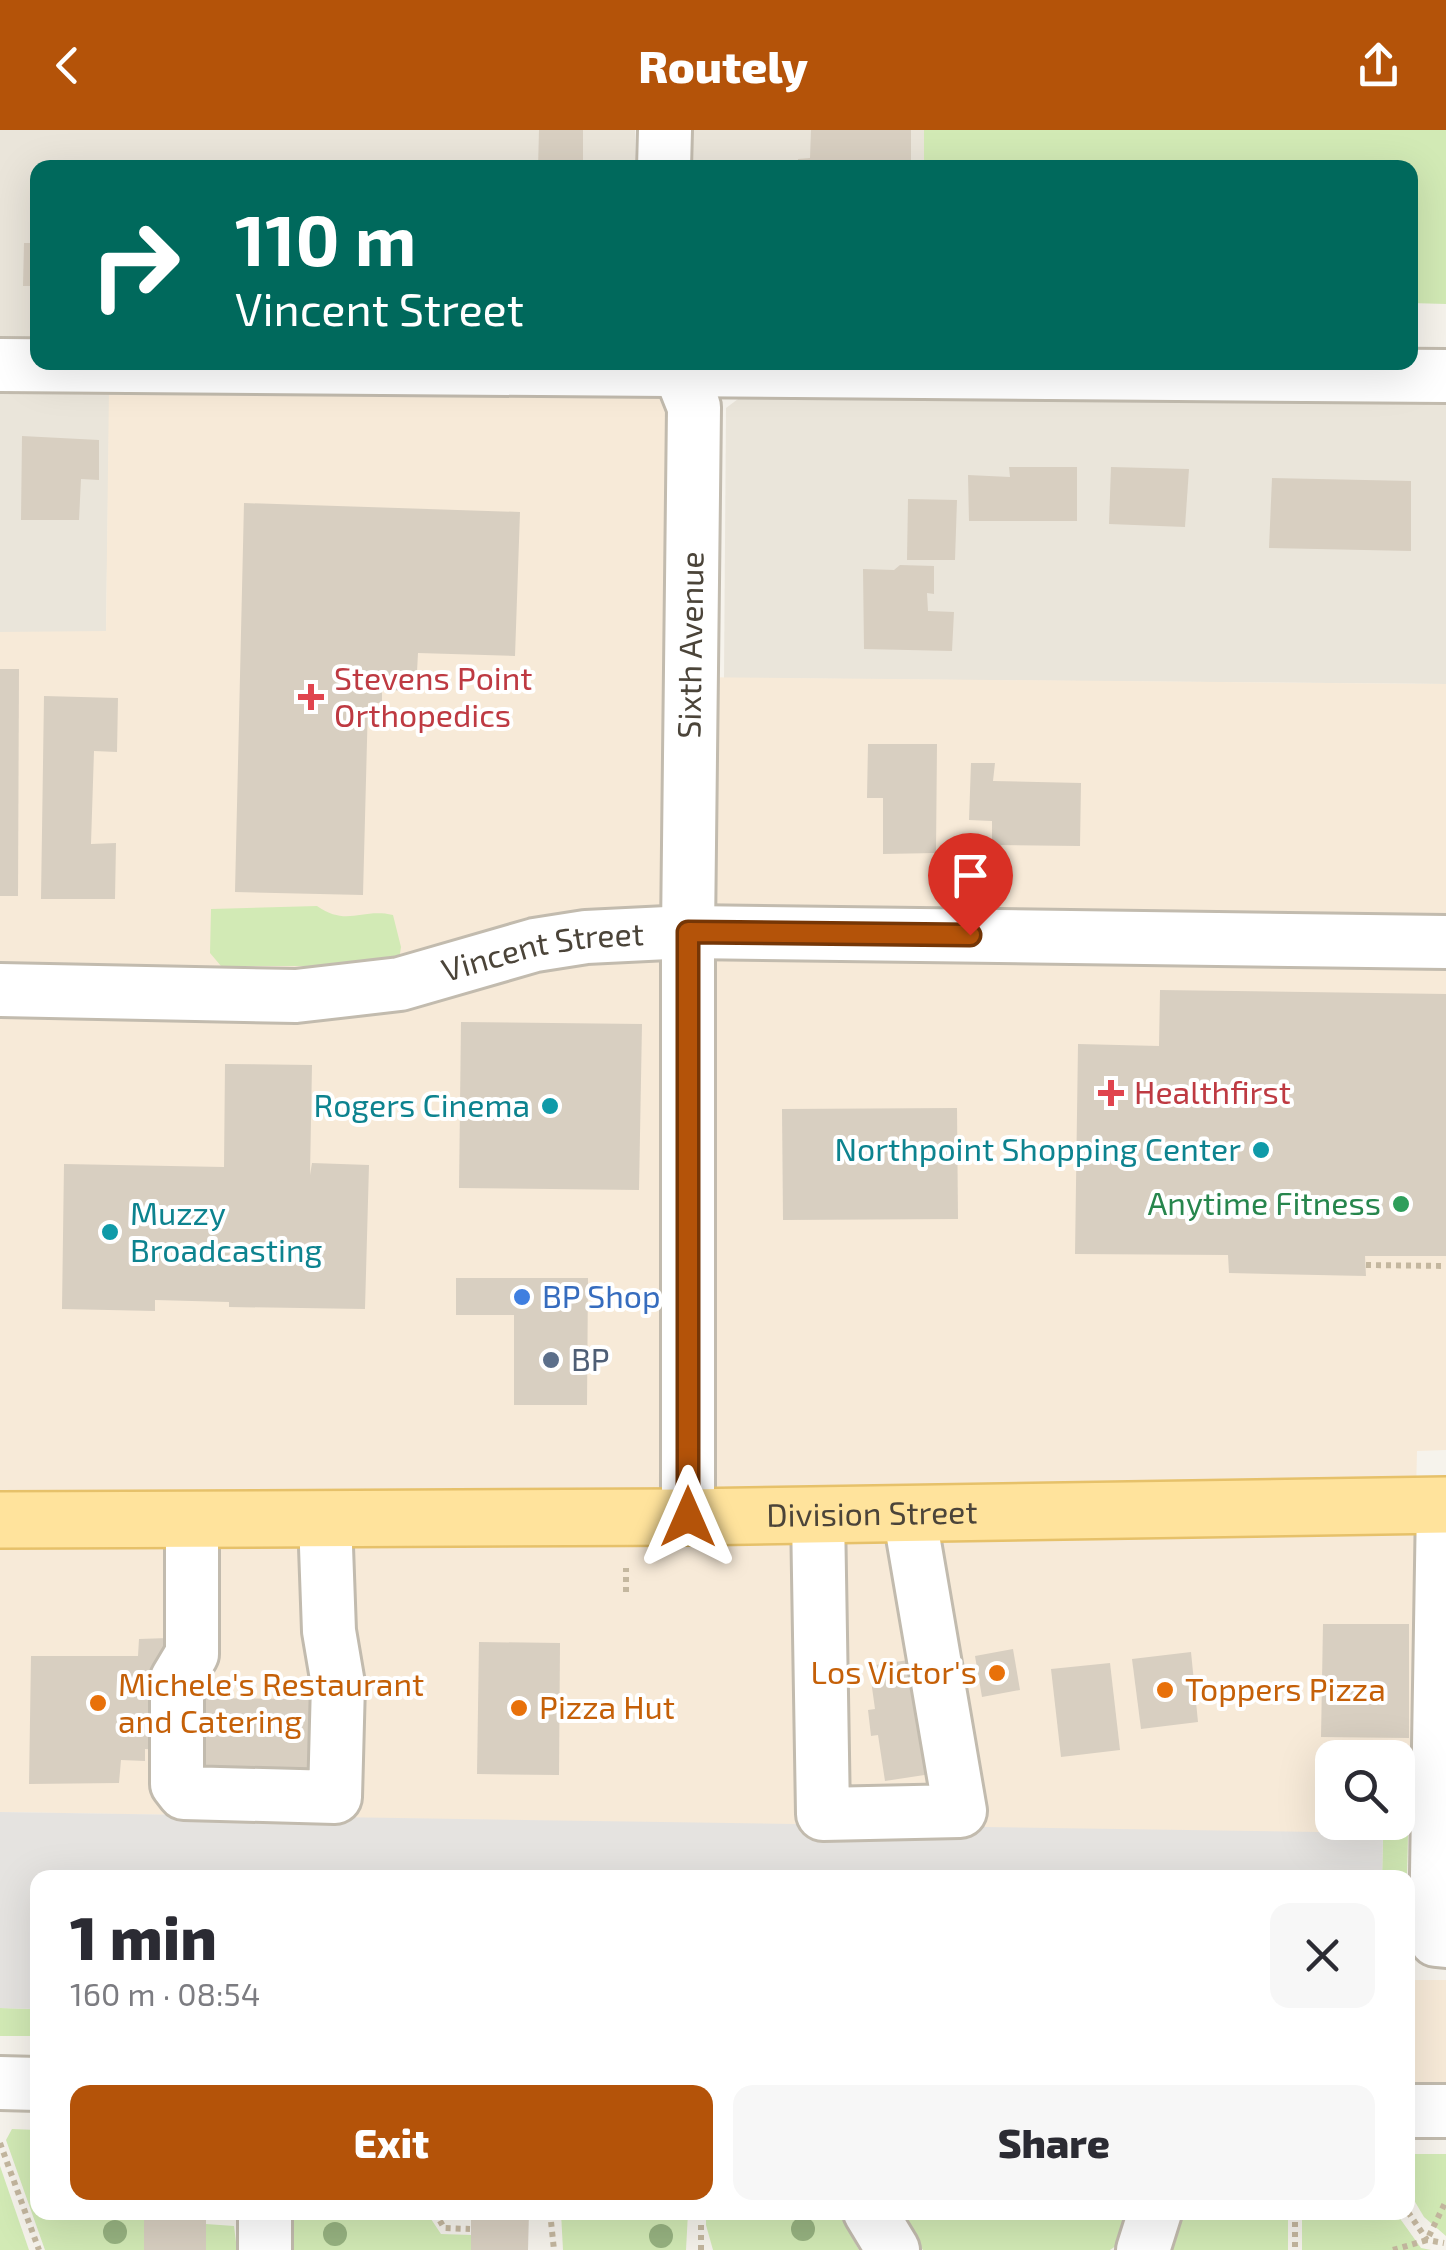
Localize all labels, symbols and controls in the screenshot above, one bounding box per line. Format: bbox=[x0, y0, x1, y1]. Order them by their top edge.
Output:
icon: back bbox=[40, 38, 95, 93]
text: Routely bbox=[638, 38, 808, 92]
icon: share bbox=[1351, 38, 1406, 93]
text: 110 m bbox=[235, 196, 416, 280]
icon: right bbox=[70, 200, 200, 330]
text: Vincent Street bbox=[235, 281, 524, 335]
street label: Sixth Avenue bbox=[668, 551, 710, 739]
place label: Stevens Point Orthopedics bbox=[334, 658, 533, 733]
marker: Stevens Point Orthopedics bbox=[298, 684, 324, 710]
pin bbox=[928, 833, 1013, 936]
icon: arrive bbox=[943, 848, 998, 903]
street label: Vincent Street bbox=[437, 913, 645, 988]
place label: Healthfirst bbox=[1134, 1072, 1291, 1110]
marker: Healthfirst bbox=[1098, 1080, 1124, 1106]
place label: Rogers Cinema bbox=[314, 1085, 530, 1123]
marker: Rogers Cinema bbox=[539, 1095, 561, 1117]
place label: Northpoint Shopping Center bbox=[834, 1129, 1241, 1167]
marker: Northpoint Shopping Center bbox=[1250, 1139, 1272, 1161]
place label: Anytime Fitness bbox=[1147, 1183, 1381, 1221]
place label: Muzzy Broadcasting bbox=[130, 1193, 323, 1268]
marker: Anytime Fitness bbox=[1390, 1193, 1412, 1215]
marker: Muzzy Broadcasting bbox=[99, 1221, 121, 1243]
place label: BP Shop bbox=[542, 1276, 661, 1314]
marker: BP Shop bbox=[511, 1286, 533, 1308]
place label: BP bbox=[571, 1339, 610, 1377]
marker: BP bbox=[540, 1349, 562, 1371]
position arrow bbox=[636, 1465, 740, 1569]
street label: Division Street bbox=[766, 1491, 978, 1533]
place label: Los Victor's bbox=[811, 1652, 977, 1690]
marker: Los Victor's bbox=[986, 1662, 1008, 1684]
place label: Michele's Restaurant and Catering bbox=[118, 1664, 424, 1739]
place label: Toppers Pizza bbox=[1185, 1669, 1386, 1707]
marker: Toppers Pizza bbox=[1154, 1679, 1176, 1701]
place label: Pizza Hut bbox=[539, 1687, 675, 1725]
marker: Michele's Restaurant and Catering bbox=[87, 1692, 109, 1714]
marker: Pizza Hut bbox=[508, 1697, 530, 1719]
map controls bbox=[1315, 1740, 1415, 1840]
button: search bbox=[1315, 1740, 1415, 1840]
text: 1 min bbox=[70, 1900, 217, 1972]
button: close bbox=[1270, 1903, 1375, 2008]
text: 160 m · 08:54 bbox=[70, 1974, 260, 2012]
button: Exit bbox=[70, 2085, 713, 2200]
button: Share bbox=[733, 2085, 1375, 2200]

